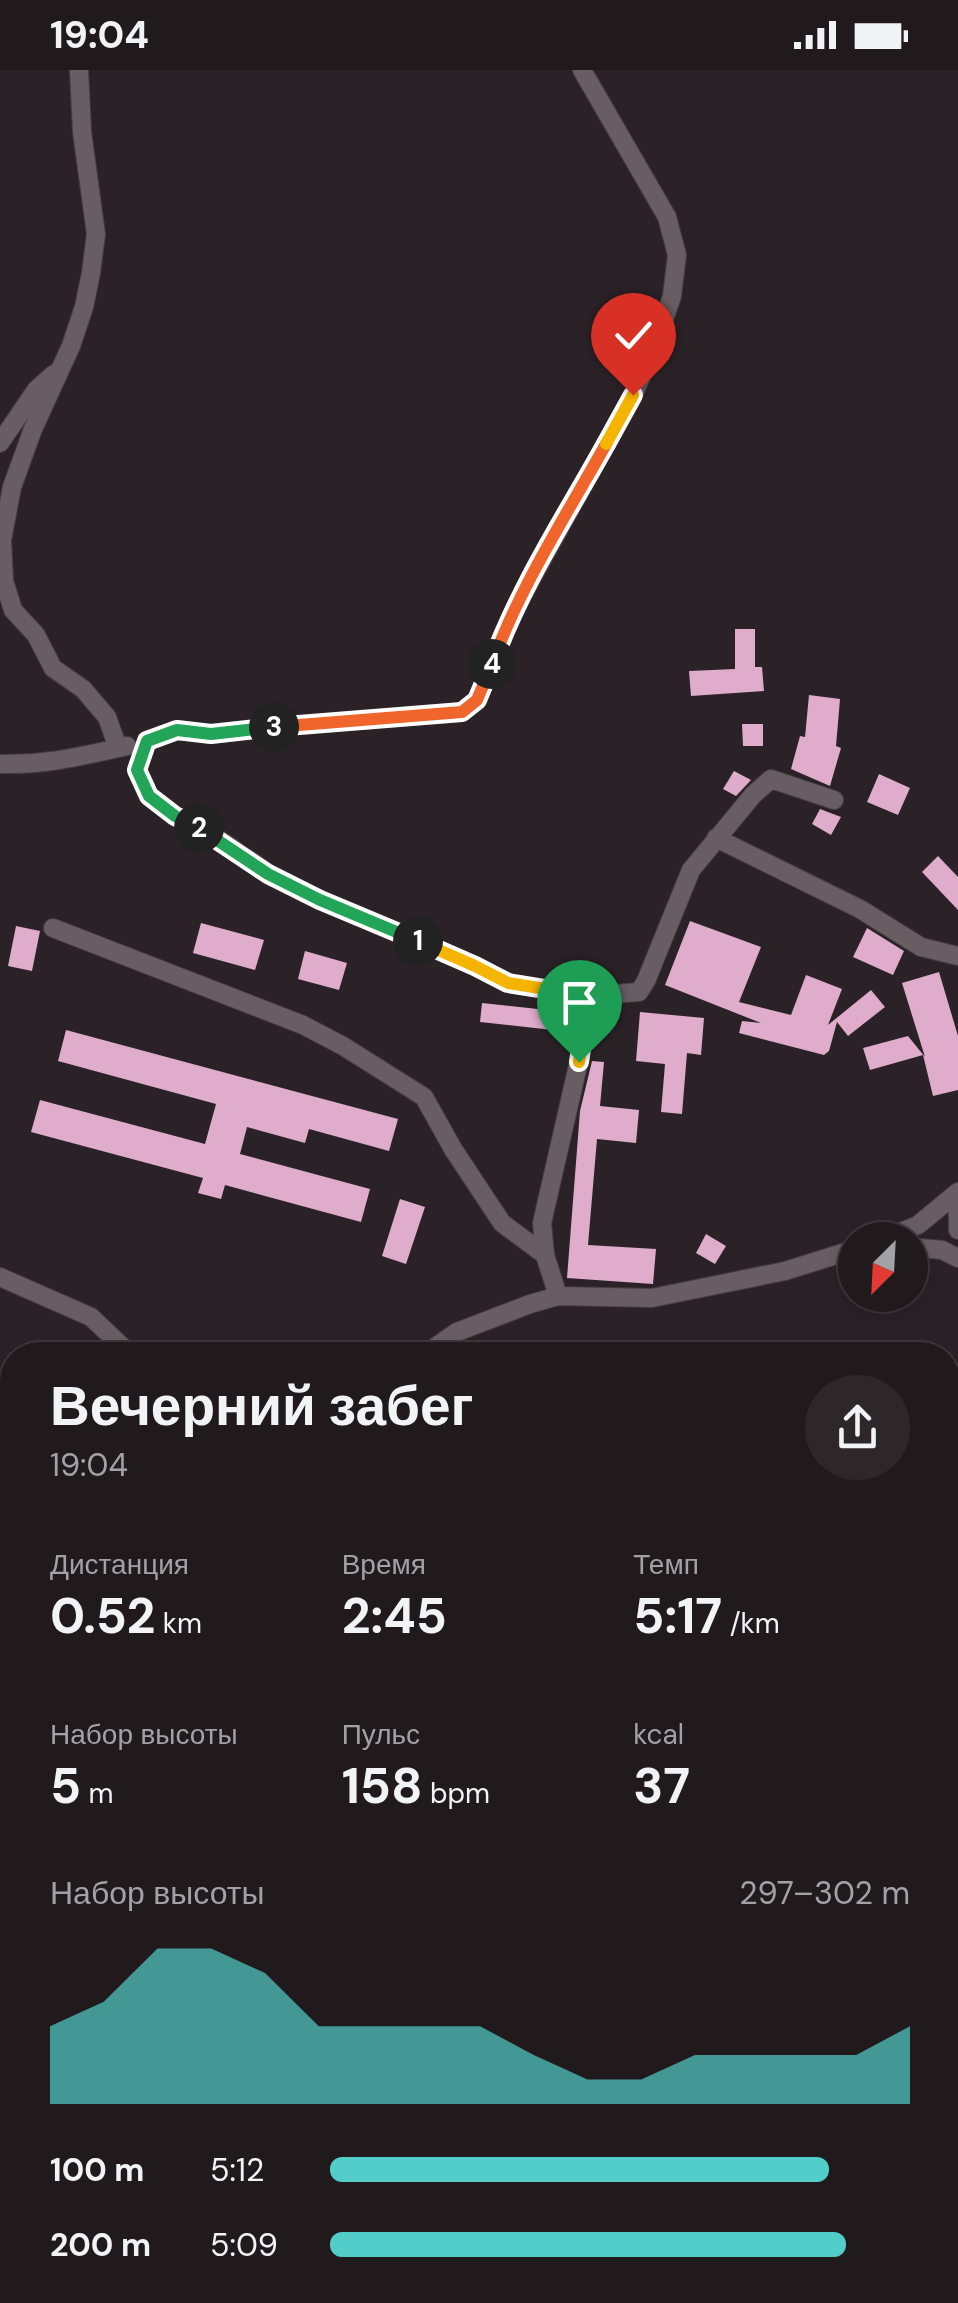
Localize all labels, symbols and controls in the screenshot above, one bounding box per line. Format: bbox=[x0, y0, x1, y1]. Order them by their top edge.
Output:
text: 19:04 bbox=[50, 10, 149, 60]
pin bbox=[591, 293, 676, 396]
icon: check bbox=[606, 308, 661, 363]
pin: 4 bbox=[467, 639, 517, 689]
text: 4 bbox=[483, 645, 501, 682]
pin: 3 bbox=[249, 702, 299, 752]
text: 3 bbox=[266, 708, 282, 745]
pin: 2 bbox=[174, 803, 224, 853]
text: 2 bbox=[191, 809, 207, 846]
pin: 1 bbox=[393, 916, 443, 966]
text: 1 bbox=[413, 922, 423, 959]
pin bbox=[537, 960, 622, 1063]
icon: arrive bbox=[552, 975, 607, 1030]
north arrow bbox=[838, 1222, 928, 1312]
map controls bbox=[838, 1222, 928, 1312]
text: Вечерний забег bbox=[50, 1370, 474, 1442]
button: share bbox=[805, 1375, 910, 1480]
text: 19:04 bbox=[50, 1444, 128, 1486]
text: Дистанция bbox=[50, 1546, 189, 1583]
text: Время bbox=[342, 1546, 426, 1583]
text: Темп bbox=[633, 1546, 699, 1583]
text: 0.52 bbox=[50, 1583, 155, 1649]
text: 2:45 bbox=[342, 1583, 447, 1649]
text: 5:17 bbox=[633, 1583, 722, 1649]
text: km bbox=[155, 1605, 202, 1642]
text: /km bbox=[722, 1605, 780, 1642]
text: Набор высоты bbox=[50, 1716, 238, 1753]
text: Пульс bbox=[342, 1716, 420, 1753]
text: kcal bbox=[633, 1716, 684, 1753]
text: 5 bbox=[50, 1753, 81, 1819]
text: 158 bbox=[342, 1753, 423, 1819]
text: 37 bbox=[633, 1753, 690, 1819]
text: m bbox=[81, 1775, 114, 1812]
text: bpm bbox=[423, 1775, 490, 1812]
text: Набор высоты bbox=[50, 1872, 264, 1914]
text: 297–302 m bbox=[739, 1872, 910, 1914]
text: 100 m bbox=[50, 2149, 144, 2191]
text: 5:12 bbox=[210, 2149, 264, 2191]
text: 200 m bbox=[50, 2224, 151, 2266]
text: 5:09 bbox=[210, 2224, 278, 2266]

